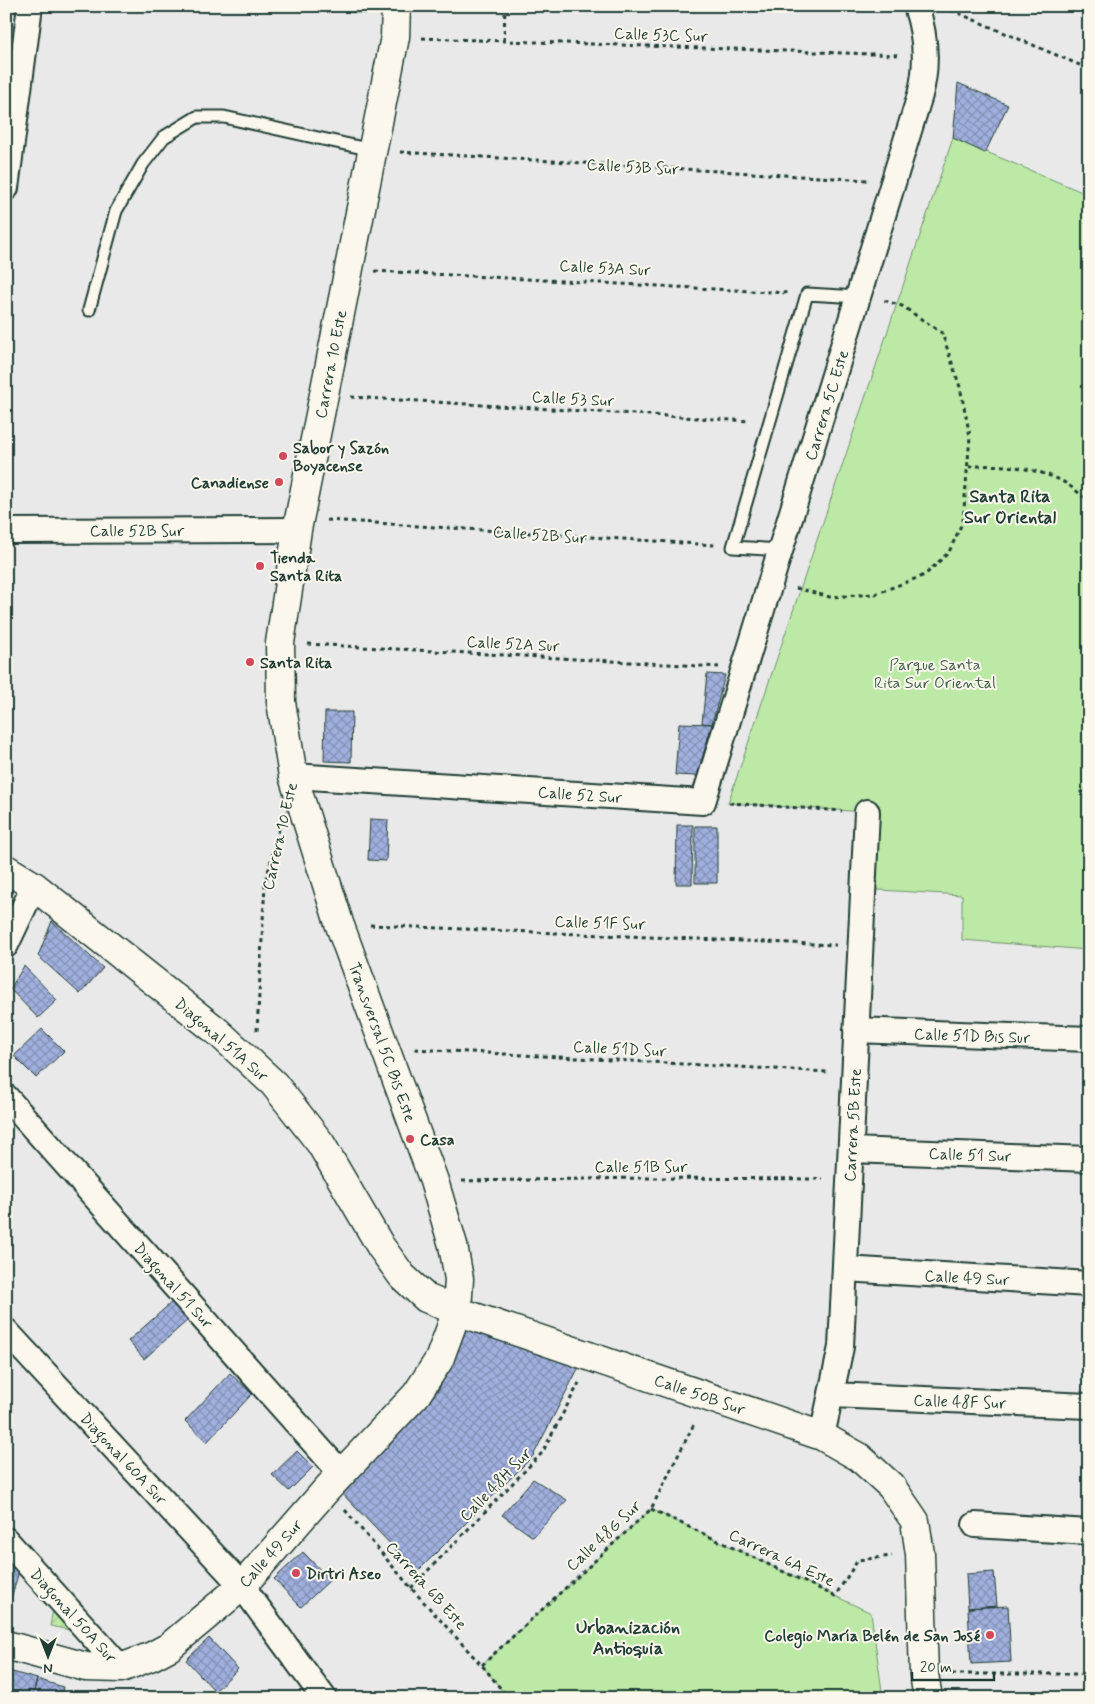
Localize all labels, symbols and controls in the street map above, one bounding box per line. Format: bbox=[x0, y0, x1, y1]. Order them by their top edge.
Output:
street label: Calle 53C Sur bbox=[614, 23, 709, 48]
street label: Calle 53B Sur bbox=[586, 155, 680, 180]
street label: Calle 53A Sur bbox=[559, 256, 651, 281]
street label: Carrera 10 Este bbox=[311, 308, 352, 420]
street label: Carrera 5C Este bbox=[801, 347, 854, 463]
street label: Calle 53 Sur bbox=[531, 387, 615, 412]
place label: Sabor y Sazón Boyacense bbox=[293, 438, 389, 477]
marker: Sabor y Sazón Boyacense bbox=[277, 450, 289, 462]
place label: Canadiense bbox=[191, 473, 269, 494]
marker: Canadiense bbox=[273, 476, 285, 488]
district label: Santa Rita Sur Oriental bbox=[964, 485, 1056, 530]
street label: Calle 52B Sur bbox=[90, 521, 185, 542]
street label: Calle 52B Sur bbox=[492, 522, 588, 549]
place label: Tienda Santa Rita bbox=[270, 548, 342, 587]
marker: Tienda Santa Rita bbox=[254, 560, 266, 572]
street label: Calle 52A Sur bbox=[466, 632, 560, 657]
place label: Santa Rita bbox=[260, 653, 332, 674]
park label: Parque Santa Rita Sur Oriental bbox=[874, 655, 996, 694]
marker: Santa Rita bbox=[244, 656, 256, 668]
street label: Carrera 10 Este bbox=[258, 780, 303, 892]
street label: Calle 52 Sur bbox=[537, 782, 623, 809]
street label: Calle 51F Sur bbox=[554, 911, 646, 936]
street label: Transversal 5C Bis Este bbox=[343, 960, 420, 1125]
street label: Diagonal 51A Sur bbox=[169, 994, 273, 1088]
street label: Calle 51D Bis Sur bbox=[914, 1024, 1031, 1049]
street label: Calle 51D Sur bbox=[572, 1037, 668, 1062]
street label: Carrera 5B Este bbox=[840, 1068, 867, 1182]
place label: Casa bbox=[420, 1130, 455, 1151]
marker: Casa bbox=[404, 1133, 416, 1145]
street label: Calle 51 Sur bbox=[928, 1144, 1012, 1167]
street label: Calle 51B Sur bbox=[595, 1157, 688, 1178]
street label: Diagonal 51 Sur bbox=[128, 1238, 217, 1334]
street label: Calle 49 Sur bbox=[924, 1266, 1010, 1291]
street label: Calle 50B Sur bbox=[651, 1370, 748, 1421]
street label: Calle 48F Sur bbox=[913, 1390, 1007, 1415]
street label: Diagonal 60A Sur bbox=[74, 1408, 171, 1511]
street label: Calle 48H Sur bbox=[456, 1443, 537, 1526]
street label: Calle 48G Sur bbox=[562, 1496, 646, 1576]
street label: Calle 49 Sur bbox=[235, 1515, 308, 1593]
street label: Carrera 6A Este bbox=[725, 1525, 838, 1592]
street label: Carrera 6B Este bbox=[381, 1537, 471, 1635]
street label: Diagonal 50A Sur bbox=[24, 1564, 121, 1669]
place label: Dirtri Aseo bbox=[306, 1564, 381, 1585]
marker: Dirtri Aseo bbox=[290, 1567, 302, 1579]
district label: Urbanización Antioquia bbox=[576, 1616, 680, 1661]
place label: Colegio María Belén de San José bbox=[764, 1626, 981, 1649]
marker: Colegio María Belén de San José bbox=[984, 1629, 996, 1641]
north arrow bbox=[22, 1632, 72, 1682]
scale bar bbox=[912, 1649, 995, 1681]
text: 20 m bbox=[920, 1658, 952, 1678]
text: N bbox=[43, 1659, 53, 1677]

